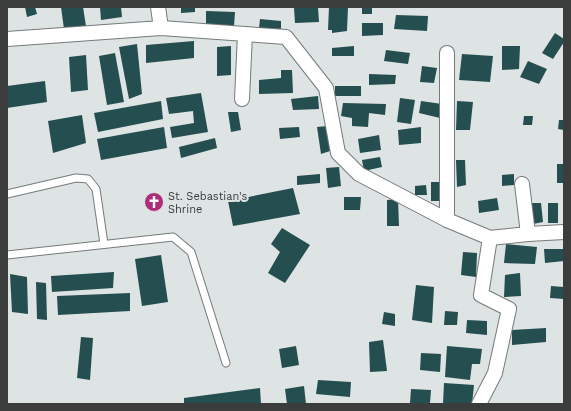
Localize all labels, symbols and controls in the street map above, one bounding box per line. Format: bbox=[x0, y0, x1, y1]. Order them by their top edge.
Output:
place label: St. Sebastian's Shrine bbox=[168, 190, 247, 216]
church icon: St. Sebastian's Shrine bbox=[143, 191, 165, 213]

